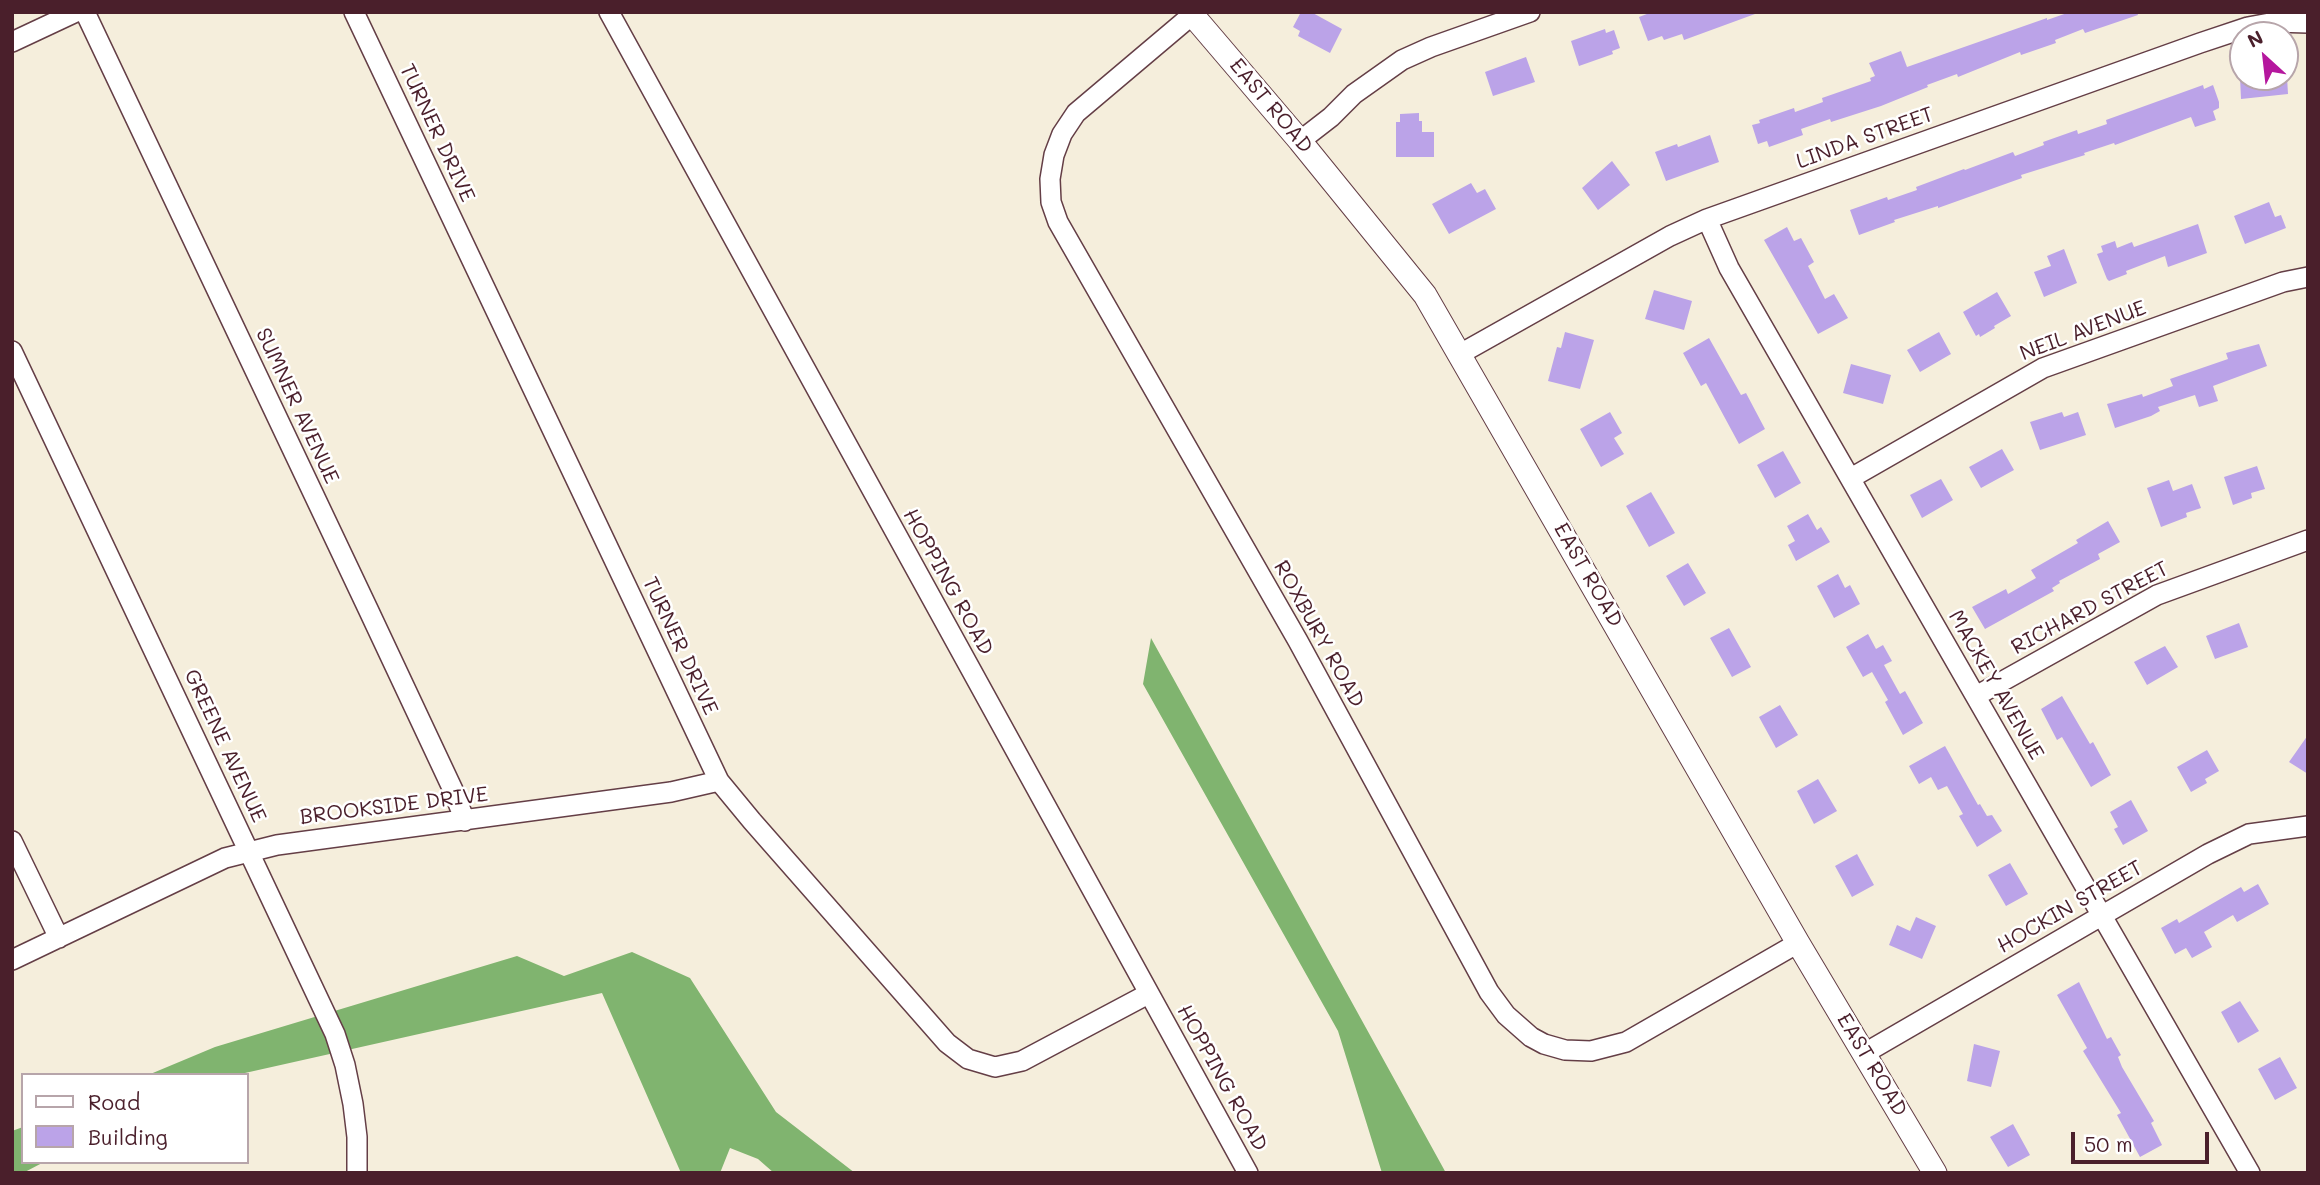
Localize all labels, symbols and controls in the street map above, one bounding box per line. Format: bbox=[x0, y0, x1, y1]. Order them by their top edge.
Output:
north arrow bbox=[2229, 21, 2299, 91]
text: N bbox=[2243, 24, 2267, 53]
street label: EAST ROAD bbox=[1224, 54, 1318, 158]
street label: TURNER DRIVE bbox=[394, 60, 480, 206]
street label: LINDA STREET bbox=[1793, 102, 1937, 174]
street label: NEIL AVENUE bbox=[2016, 295, 2150, 367]
street label: SUMNER AVENUE bbox=[250, 324, 344, 488]
street label: HOPPING ROAD bbox=[897, 504, 999, 660]
street label: EAST ROAD bbox=[1548, 519, 1628, 631]
street label: ROXBURY ROAD bbox=[1268, 556, 1370, 712]
street label: RICHARD STREET bbox=[2007, 556, 2173, 660]
street label: TURNER DRIVE bbox=[637, 573, 723, 719]
street label: MACKEY AVENUE bbox=[1943, 606, 2049, 764]
street label: GREENE AVENUE bbox=[179, 666, 271, 826]
street label: BROOKSIDE DRIVE bbox=[299, 782, 489, 830]
street label: HOCKIN STREET bbox=[1993, 855, 2147, 959]
street label: HOPPING ROAD bbox=[1171, 1000, 1273, 1156]
street label: EAST ROAD bbox=[1831, 1009, 1913, 1121]
legend bbox=[21, 1073, 248, 1164]
text: Road bbox=[88, 1088, 140, 1115]
scale bar bbox=[2075, 1118, 2213, 1162]
text: Building bbox=[88, 1123, 168, 1150]
text: 50 m bbox=[2084, 1130, 2133, 1157]

